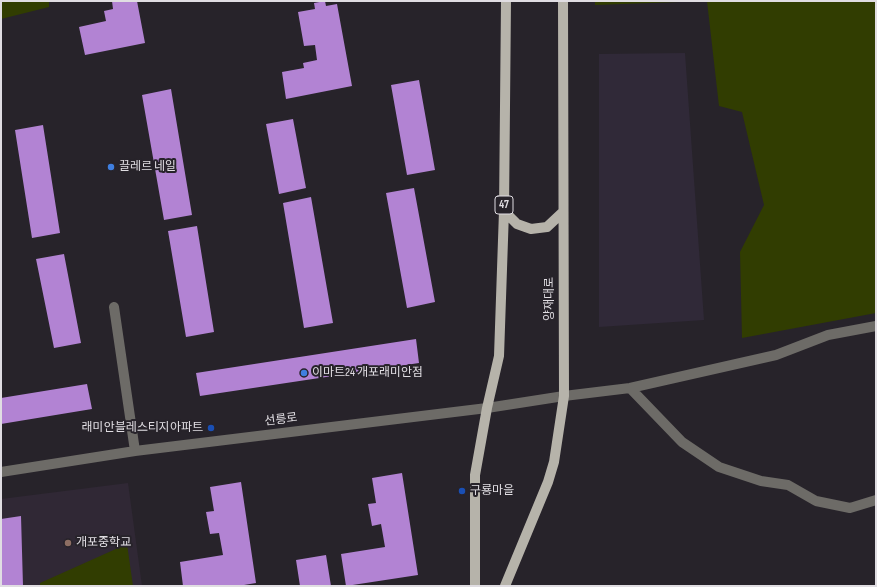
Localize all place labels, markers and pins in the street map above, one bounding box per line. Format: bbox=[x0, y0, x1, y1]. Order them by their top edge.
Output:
place label: 끌레르 네일 bbox=[119, 160, 176, 174]
marker: 끌레르 네일 bbox=[106, 162, 116, 172]
place label: 이마트24 개포래미안점 bbox=[312, 366, 423, 380]
marker: 이마트24 개포래미안점 bbox=[299, 368, 309, 378]
place label: 래미안블레스티지아파트 bbox=[82, 421, 203, 435]
marker: 래미안블레스티지아파트 bbox=[206, 423, 216, 433]
place label: 구룡마을 bbox=[470, 484, 514, 498]
marker: 구룡마을 bbox=[457, 486, 467, 496]
place label: 개포중학교 bbox=[76, 536, 131, 550]
marker: 개포중학교 bbox=[63, 538, 73, 548]

